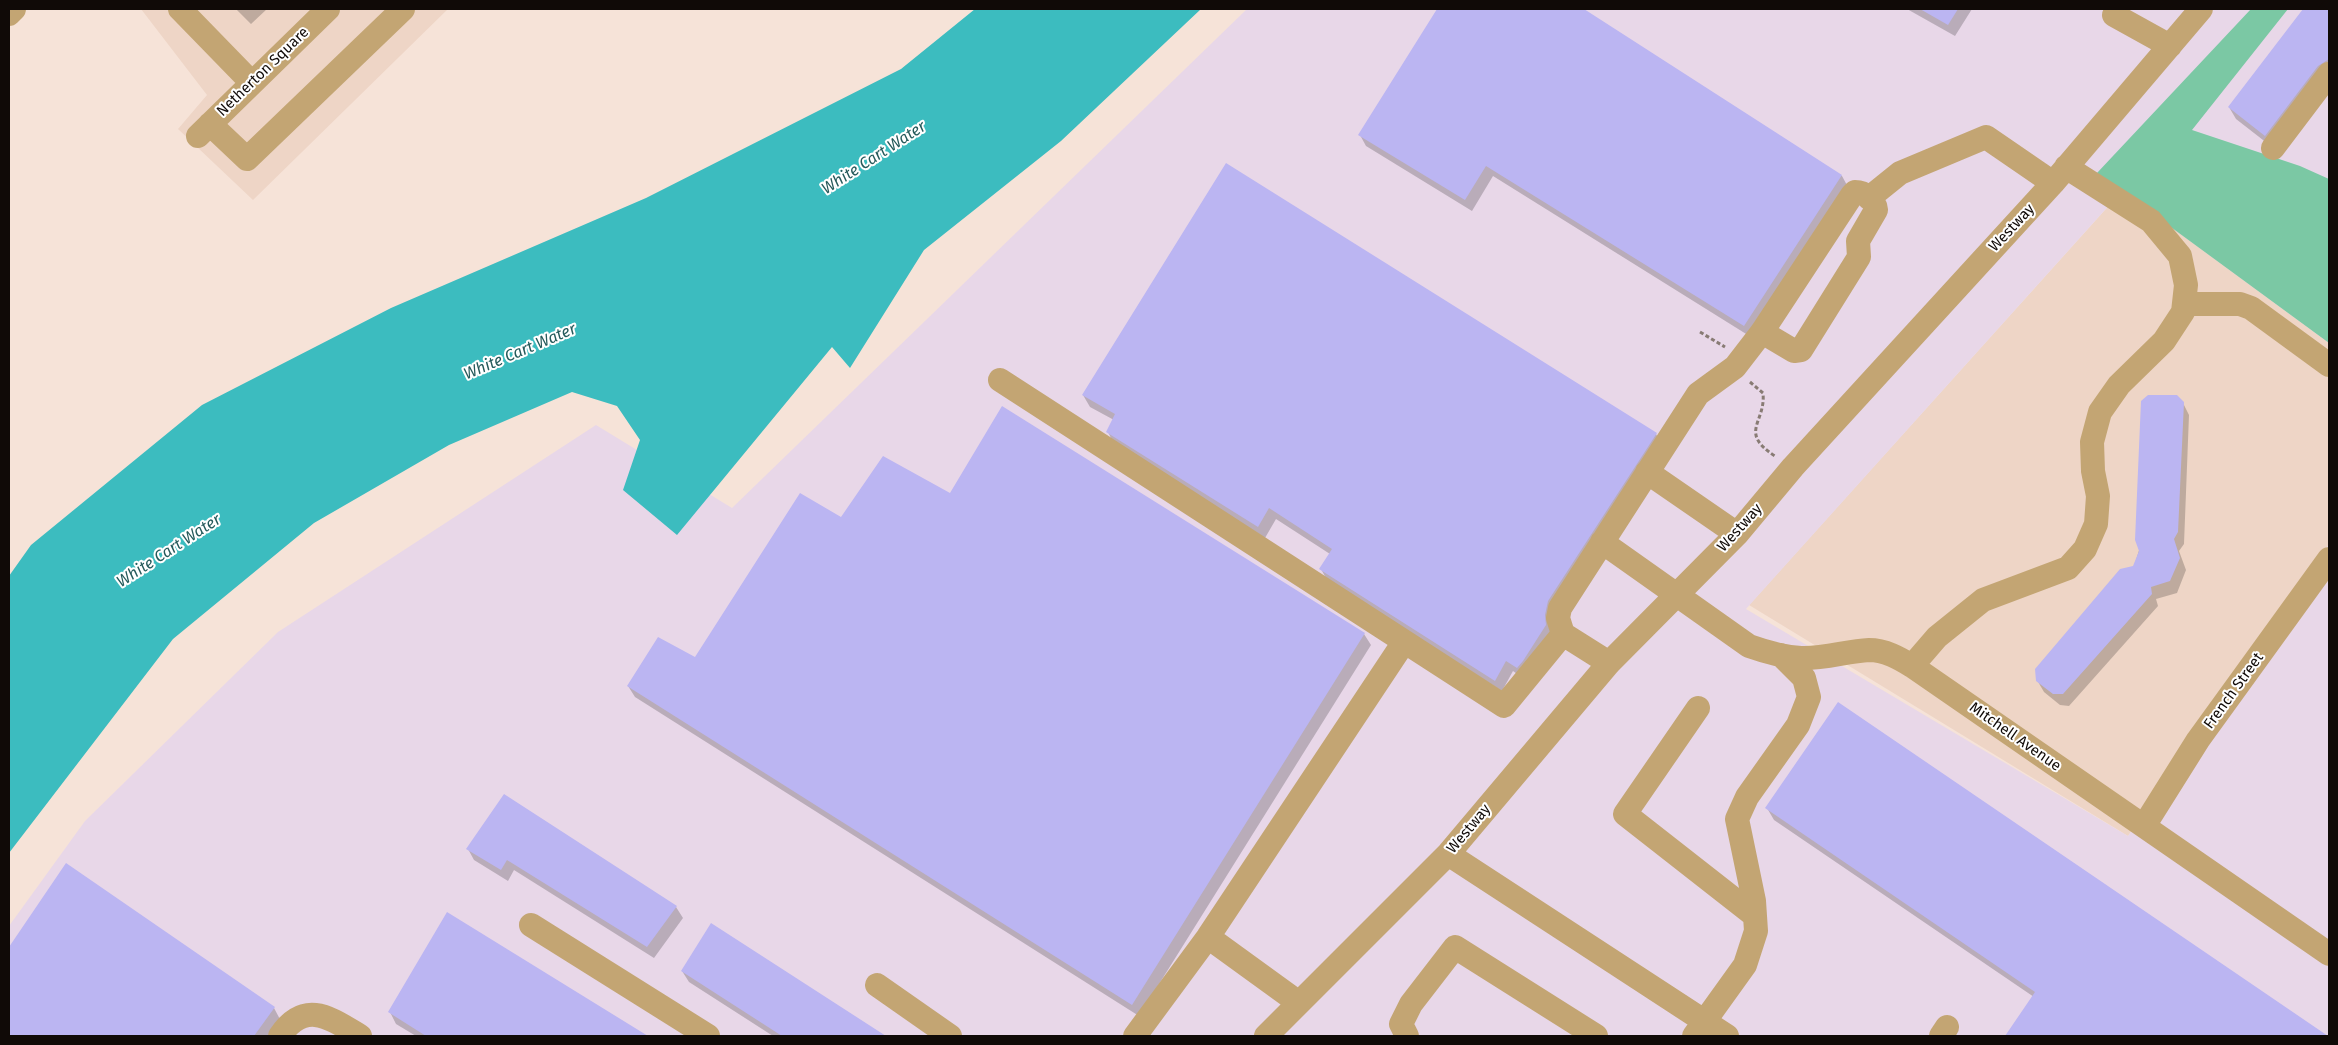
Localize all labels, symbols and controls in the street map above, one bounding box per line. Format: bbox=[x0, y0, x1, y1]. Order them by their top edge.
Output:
street label: Netherton Square bbox=[213, 24, 313, 120]
water label: White Cart Water bbox=[818, 117, 930, 199]
street label: Westway bbox=[1985, 200, 2039, 256]
water label: White Cart Water bbox=[461, 320, 579, 384]
street label: Westway bbox=[1714, 500, 1766, 556]
water label: White Cart Water bbox=[113, 510, 225, 592]
street label: French Street bbox=[2200, 649, 2268, 733]
street label: Mitchell Avenue bbox=[1966, 699, 2064, 775]
street label: Westway bbox=[1443, 801, 1495, 857]

